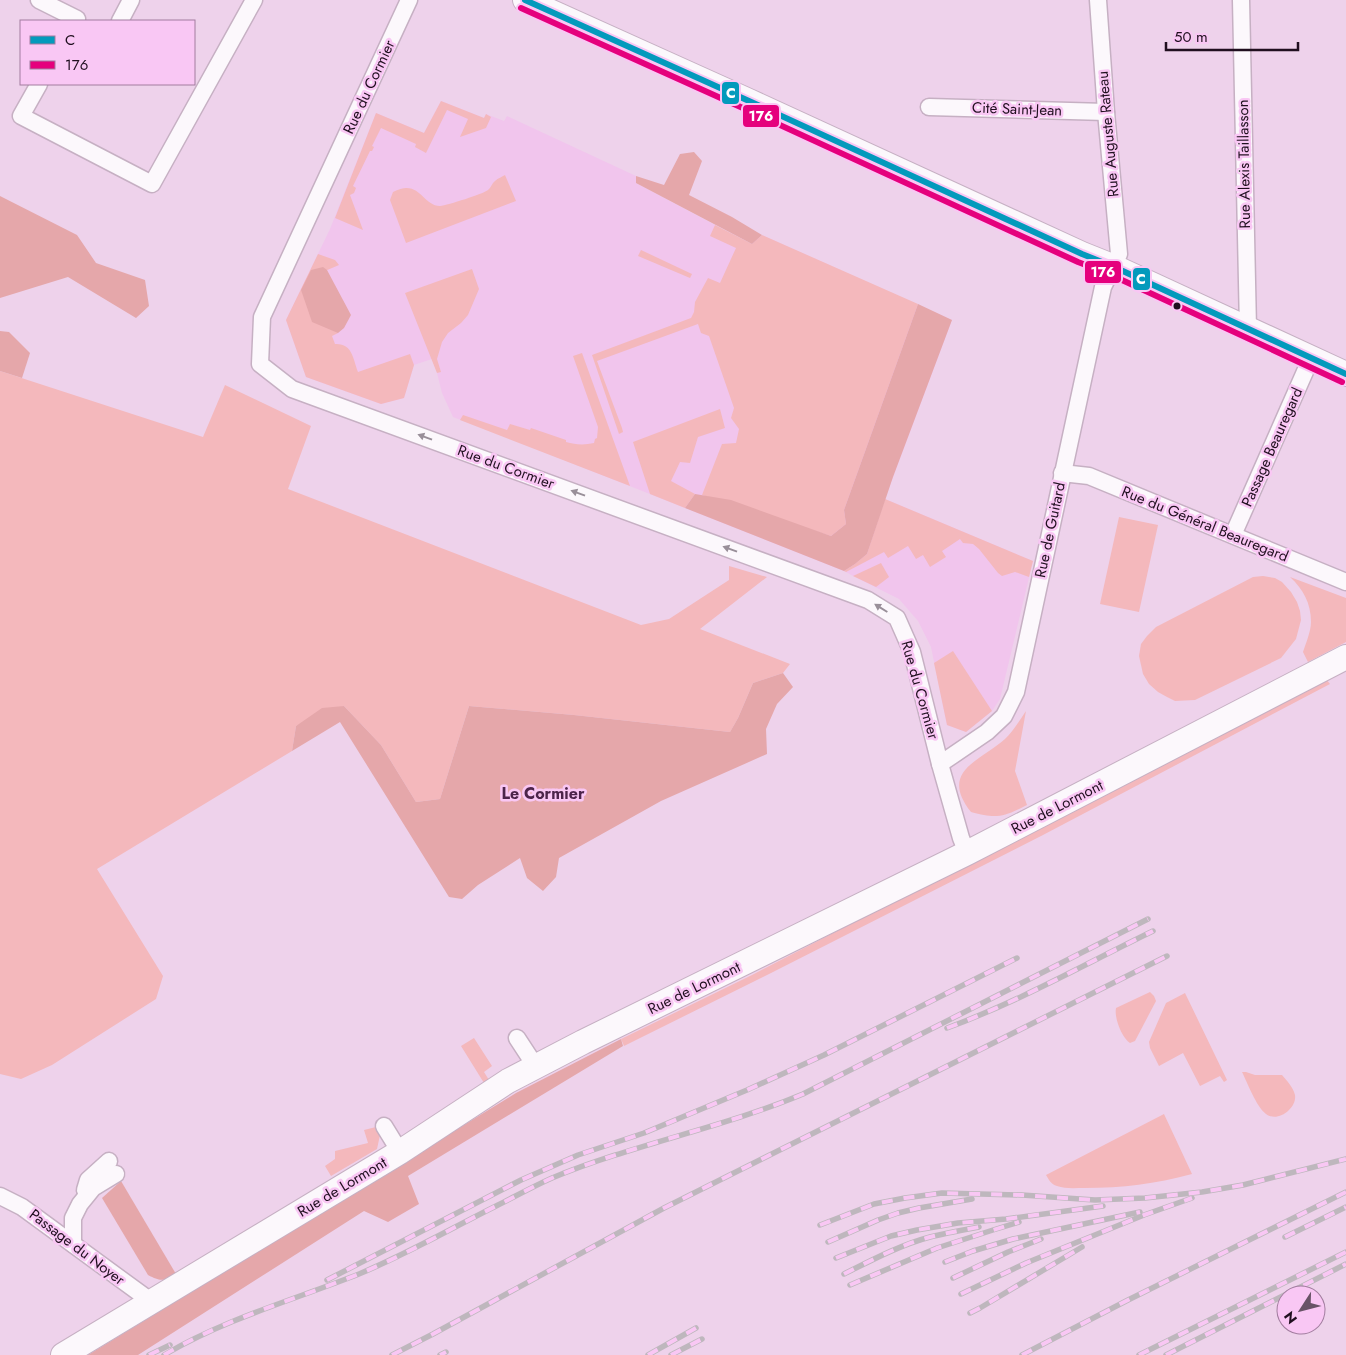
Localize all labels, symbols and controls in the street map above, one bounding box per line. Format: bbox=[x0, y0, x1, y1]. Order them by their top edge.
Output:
legend bbox=[20, 20, 195, 85]
scale bar bbox=[1166, 20, 1298, 52]
text: 50 m bbox=[1174, 26, 1208, 48]
text: C bbox=[65, 29, 75, 51]
street label: Rue du Cormier bbox=[338, 36, 401, 138]
text: 176 bbox=[65, 54, 88, 76]
street label: Rue Auguste Rateau bbox=[1092, 70, 1124, 198]
line badge: C bbox=[721, 81, 740, 105]
text: C bbox=[726, 83, 736, 103]
street label: Cité Saint-Jean bbox=[971, 96, 1063, 122]
street label: Rue Alexis Taillasson bbox=[1232, 99, 1256, 229]
line badge: 176 bbox=[742, 104, 780, 128]
text: 176 bbox=[749, 106, 773, 126]
line badge: 176 bbox=[1084, 260, 1122, 284]
text: 176 bbox=[1091, 262, 1115, 282]
line badge: C bbox=[1132, 267, 1151, 291]
text: C bbox=[1136, 269, 1146, 289]
unlabelled marker bbox=[1172, 301, 1182, 311]
street label: Passage Beauregard bbox=[1236, 384, 1308, 510]
one-way arrow bbox=[417, 433, 432, 441]
street label: Rue du Cormier bbox=[455, 439, 558, 495]
street label: Rue de Guitard bbox=[1029, 480, 1071, 580]
street label: Rue du Général Beauregard bbox=[1118, 480, 1292, 568]
one-way arrow bbox=[570, 489, 585, 496]
one-way arrow bbox=[722, 545, 737, 553]
one-way arrow bbox=[875, 604, 888, 613]
street label: Rue du Cormier bbox=[895, 638, 945, 743]
street label: Rue de Lormont bbox=[1007, 774, 1107, 840]
district label: Le Cormier bbox=[502, 782, 585, 805]
street label: Rue de Lormont bbox=[644, 956, 744, 1020]
street label: Rue de Lormont bbox=[293, 1151, 391, 1222]
street label: Passage du Noyer bbox=[25, 1204, 130, 1291]
north arrow bbox=[1276, 1285, 1326, 1335]
text: N bbox=[1279, 1307, 1302, 1328]

